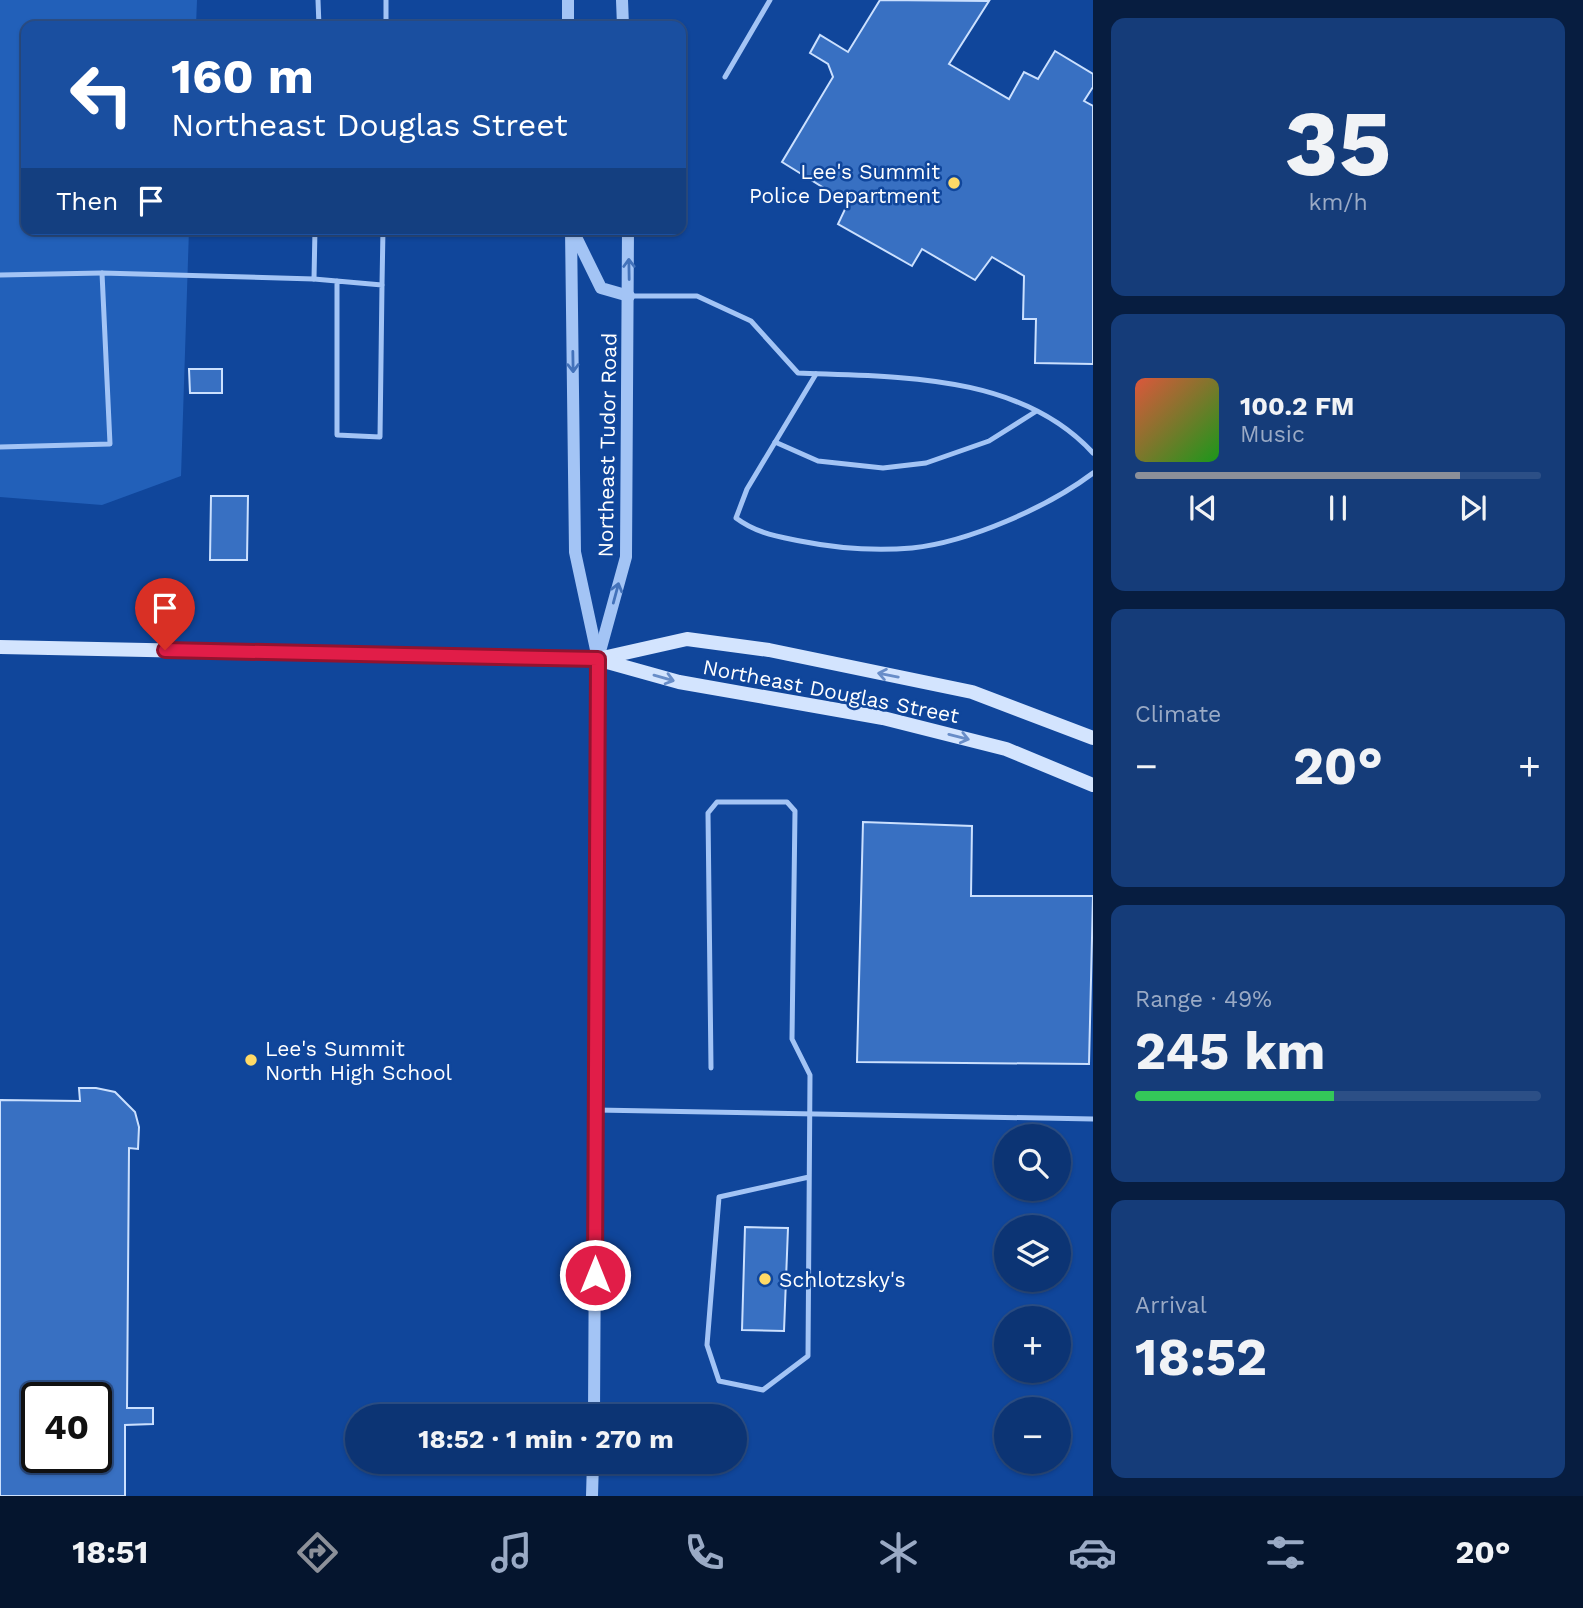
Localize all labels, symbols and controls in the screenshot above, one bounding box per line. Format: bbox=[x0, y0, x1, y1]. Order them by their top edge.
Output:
text: 160 m bbox=[171, 47, 314, 105]
icon: left bbox=[56, 49, 147, 140]
text: 35 bbox=[1284, 90, 1392, 197]
text: Northeast Douglas Street bbox=[171, 106, 568, 144]
place label: Lee's Summit Police Department bbox=[749, 159, 940, 208]
marker: Lee's Summit Police Department bbox=[946, 175, 962, 191]
icon: arrive bbox=[132, 182, 170, 220]
text: Then bbox=[56, 186, 118, 216]
text: km/h bbox=[1308, 189, 1368, 216]
one-way arrow bbox=[622, 258, 635, 281]
street label: Northeast Tudor Road bbox=[593, 332, 621, 558]
one-way arrow bbox=[566, 350, 579, 373]
text: 100.2 FM bbox=[1240, 391, 1355, 421]
text: Music bbox=[1240, 421, 1305, 448]
icon: previous bbox=[1184, 489, 1222, 527]
icon: pause bbox=[1319, 489, 1357, 527]
icon: next bbox=[1454, 489, 1492, 527]
pin bbox=[135, 578, 195, 650]
one-way arrow bbox=[610, 583, 623, 605]
icon: arrive bbox=[146, 589, 184, 627]
street label: Northeast Douglas Street bbox=[701, 654, 961, 728]
one-way arrow bbox=[877, 668, 900, 682]
one-way arrow bbox=[652, 672, 675, 685]
text: Climate bbox=[1135, 701, 1221, 728]
one-way arrow bbox=[947, 731, 970, 744]
text: 20° bbox=[1293, 736, 1383, 797]
text: − bbox=[1135, 744, 1158, 788]
text: + bbox=[1518, 744, 1541, 788]
text: Range · 49% bbox=[1135, 986, 1272, 1013]
text: 245 km bbox=[1135, 1021, 1325, 1082]
place label: Lee's Summit North High School bbox=[265, 1036, 452, 1085]
marker: Lee's Summit North High School bbox=[243, 1052, 259, 1068]
map controls bbox=[994, 1124, 1071, 1474]
button: search bbox=[994, 1124, 1071, 1201]
button: layers bbox=[994, 1215, 1071, 1292]
position arrow bbox=[558, 1238, 632, 1312]
place label: Schlotzsky's bbox=[779, 1267, 906, 1292]
marker: Schlotzsky's bbox=[757, 1271, 773, 1287]
text: Arrival bbox=[1135, 1292, 1207, 1319]
button: + bbox=[994, 1306, 1071, 1383]
text: 18:52 bbox=[1135, 1327, 1267, 1388]
speed limit sign: 40 bbox=[21, 1382, 112, 1473]
button: − bbox=[994, 1397, 1071, 1474]
text: 18:52 · 1 min · 270 m bbox=[418, 1424, 674, 1454]
icon: directions bbox=[293, 1528, 342, 1577]
icon: music bbox=[487, 1528, 536, 1577]
icon: phone bbox=[680, 1528, 729, 1577]
icon: climate bbox=[874, 1528, 923, 1577]
icon: car bbox=[1068, 1528, 1117, 1577]
icon: filters bbox=[1261, 1528, 1310, 1577]
text: 18:51 bbox=[72, 1533, 148, 1571]
text: 20° bbox=[1455, 1533, 1511, 1571]

